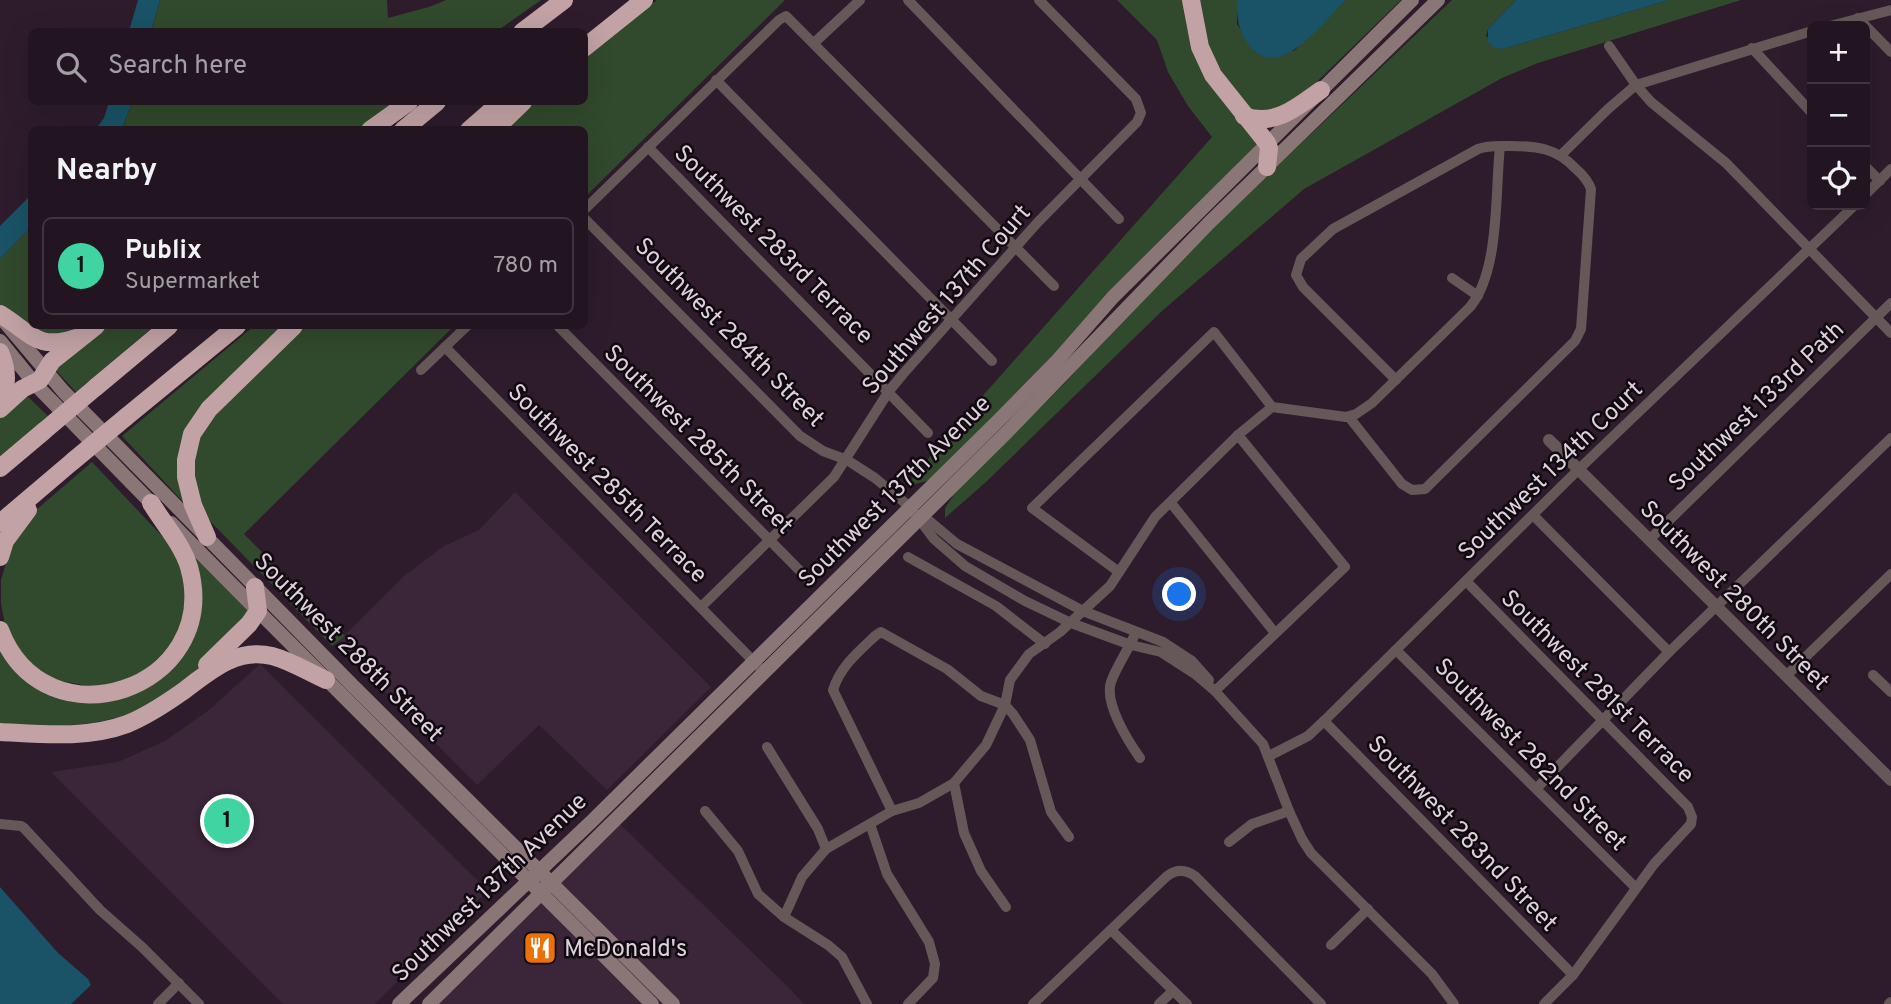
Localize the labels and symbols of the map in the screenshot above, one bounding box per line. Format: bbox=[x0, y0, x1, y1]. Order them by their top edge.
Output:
street label: Southwest 283rd Terrace bbox=[667, 139, 879, 351]
street label: Southwest 137th Court bbox=[857, 199, 1038, 402]
street label: Southwest 284th Street bbox=[627, 232, 830, 435]
street label: Southwest 133rd Path bbox=[1663, 316, 1852, 499]
street label: Southwest 285th Street bbox=[596, 339, 799, 542]
street label: Southwest 134th Court bbox=[1453, 375, 1650, 568]
street label: Southwest 285th Terrace bbox=[500, 378, 713, 591]
street label: Southwest 137th Avenue bbox=[793, 390, 998, 595]
street label: Southwest 280th Street bbox=[1632, 495, 1835, 698]
street label: Southwest 288th Street bbox=[247, 547, 449, 749]
your location bbox=[1162, 577, 1196, 611]
street label: Southwest 281st Terrace bbox=[1493, 584, 1700, 791]
street label: Southwest 282nd Street bbox=[1427, 653, 1632, 858]
street label: Southwest 283nd Street bbox=[1360, 730, 1563, 939]
street label: Southwest 137th Avenue bbox=[386, 787, 594, 990]
pin: 1 bbox=[204, 795, 250, 847]
restaurant icon: McDonald's bbox=[521, 929, 559, 967]
place label: McDonald's bbox=[564, 935, 687, 965]

